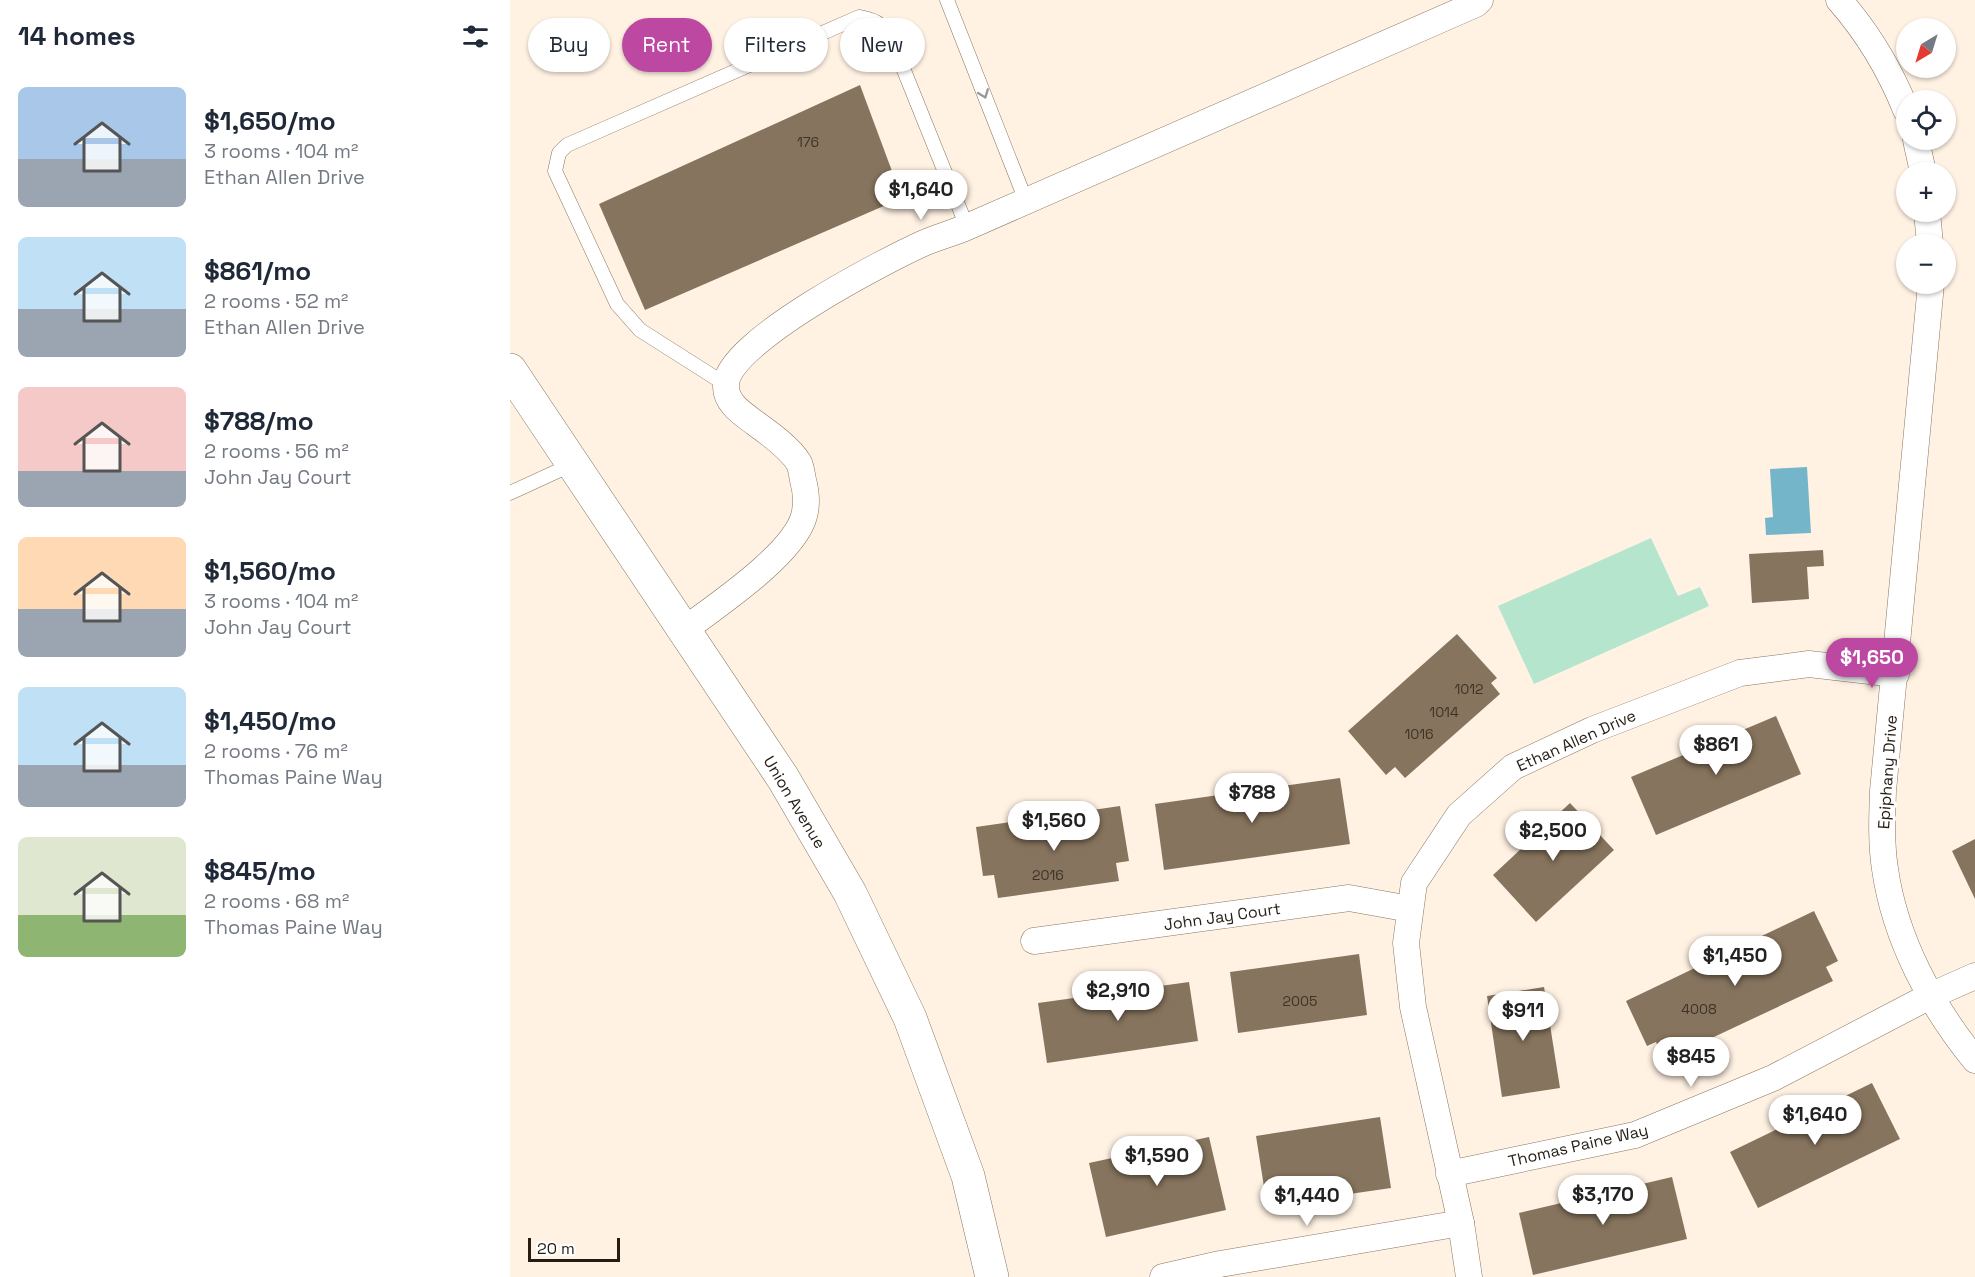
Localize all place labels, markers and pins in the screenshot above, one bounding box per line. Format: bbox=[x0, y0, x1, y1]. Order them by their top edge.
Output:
pin: $1,640 bbox=[872, 170, 970, 221]
pin: $1,650 bbox=[1823, 638, 1921, 689]
pin: $861 bbox=[1680, 725, 1752, 776]
pin: $788 bbox=[1216, 773, 1288, 824]
pin: $1,560 bbox=[1005, 801, 1103, 852]
pin: $2,500 bbox=[1504, 811, 1602, 862]
pin: $1,450 bbox=[1686, 936, 1784, 987]
pin: $2,910 bbox=[1069, 971, 1167, 1022]
pin: $911 bbox=[1487, 991, 1559, 1042]
pin: $845 bbox=[1655, 1037, 1727, 1088]
pin: $1,640 bbox=[1766, 1095, 1864, 1146]
pin: $1,590 bbox=[1108, 1136, 1206, 1187]
pin: $3,170 bbox=[1554, 1175, 1652, 1226]
pin: $1,440 bbox=[1258, 1176, 1356, 1227]

